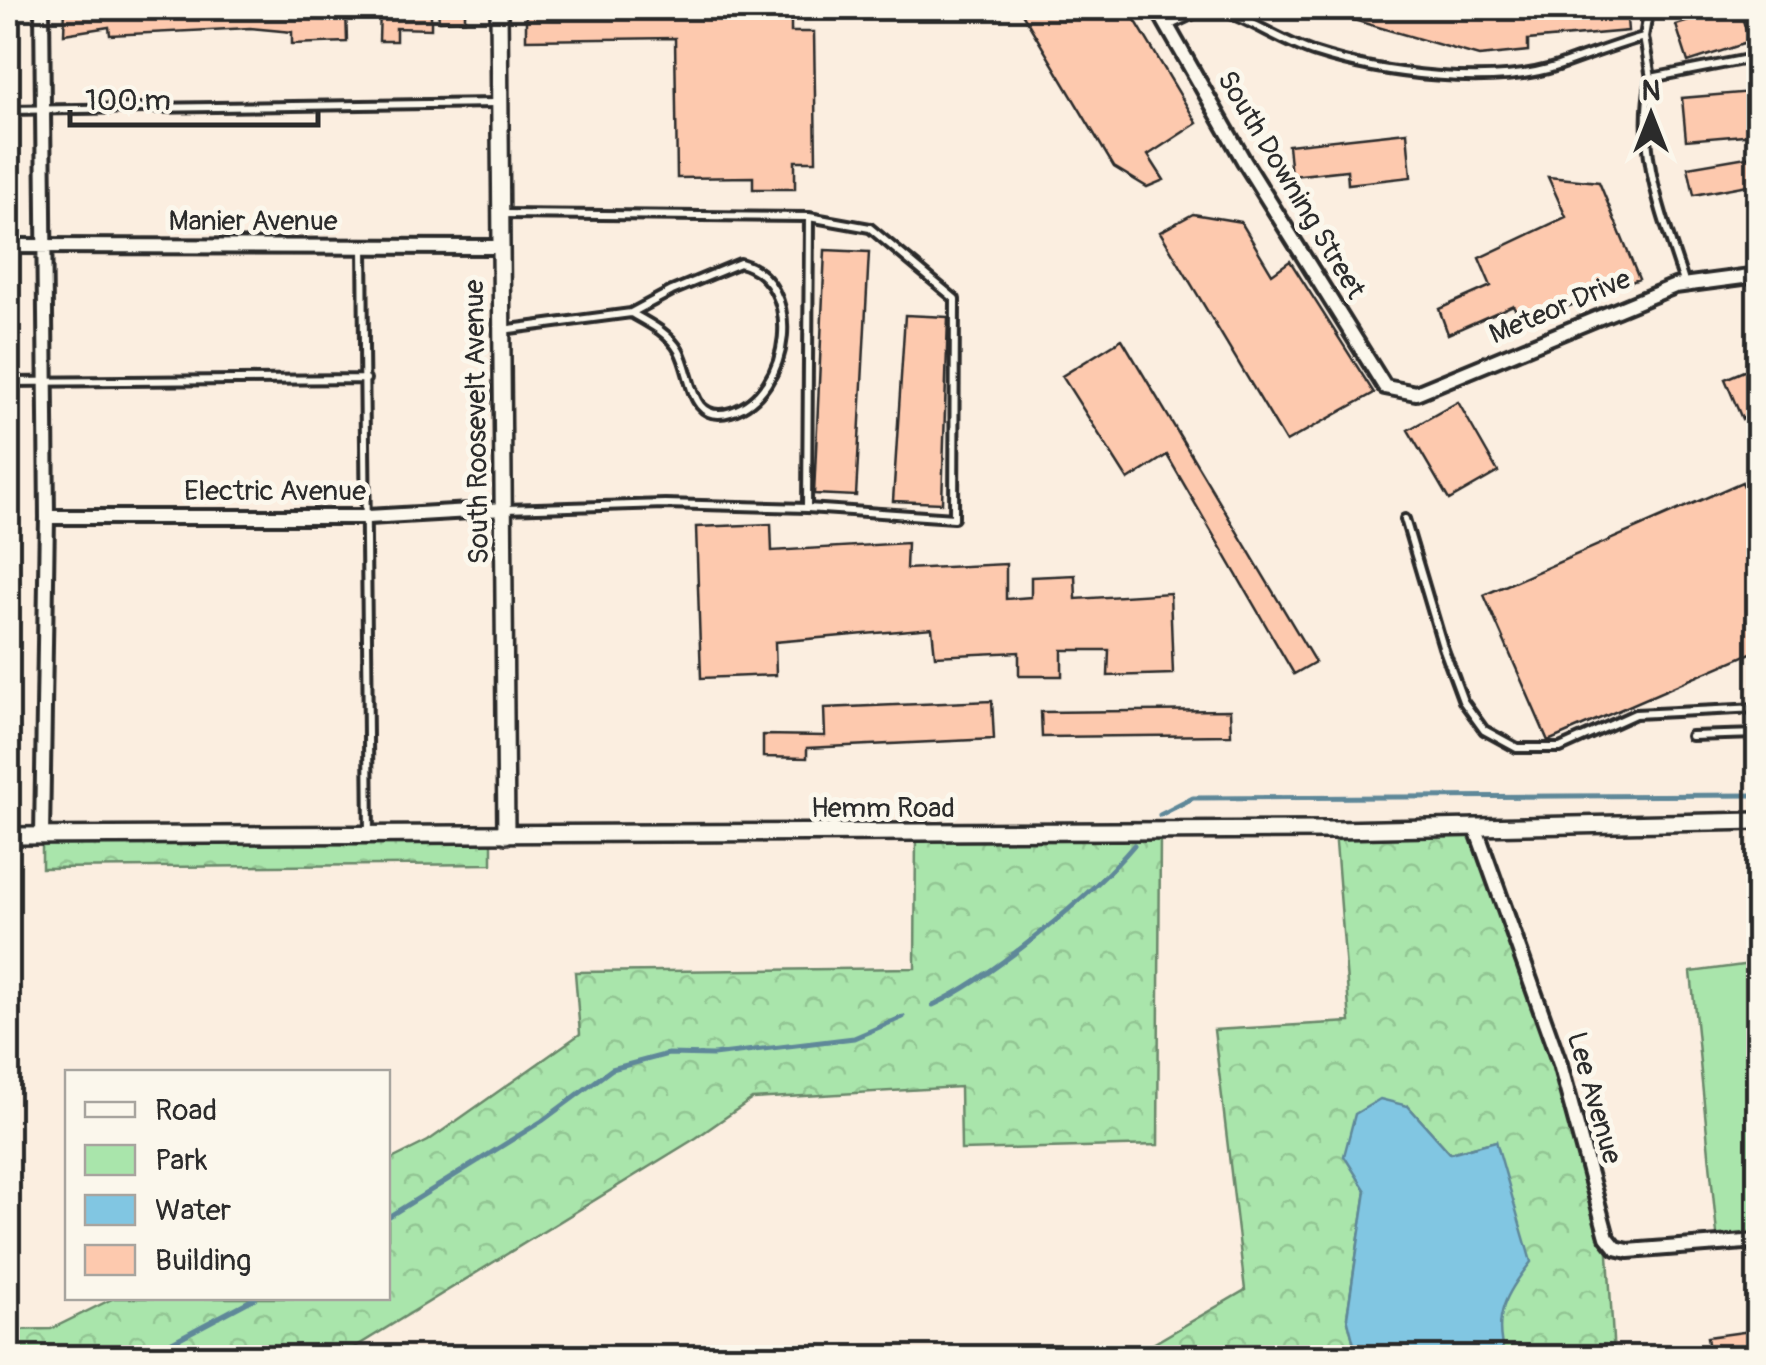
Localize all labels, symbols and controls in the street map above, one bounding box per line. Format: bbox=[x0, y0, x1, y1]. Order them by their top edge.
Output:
scale bar bbox=[70, 65, 318, 127]
street label: South Downing Street bbox=[1209, 65, 1373, 306]
north arrow bbox=[1601, 65, 1701, 165]
text: N bbox=[1642, 74, 1660, 109]
text: 100 m bbox=[85, 82, 171, 119]
street label: Manier Avenue bbox=[168, 204, 338, 239]
street label: Meteor Drive bbox=[1484, 262, 1636, 352]
street label: South Roosevelt Avenue bbox=[457, 279, 497, 565]
street label: Electric Avenue bbox=[184, 474, 366, 509]
street label: Hemm Road bbox=[811, 791, 955, 826]
street label: Lee Avenue bbox=[1558, 1028, 1630, 1168]
legend bbox=[65, 1070, 390, 1300]
text: Road bbox=[155, 1092, 217, 1129]
text: Park bbox=[155, 1142, 208, 1179]
text: Water bbox=[155, 1192, 232, 1229]
text: Building bbox=[155, 1242, 251, 1279]

